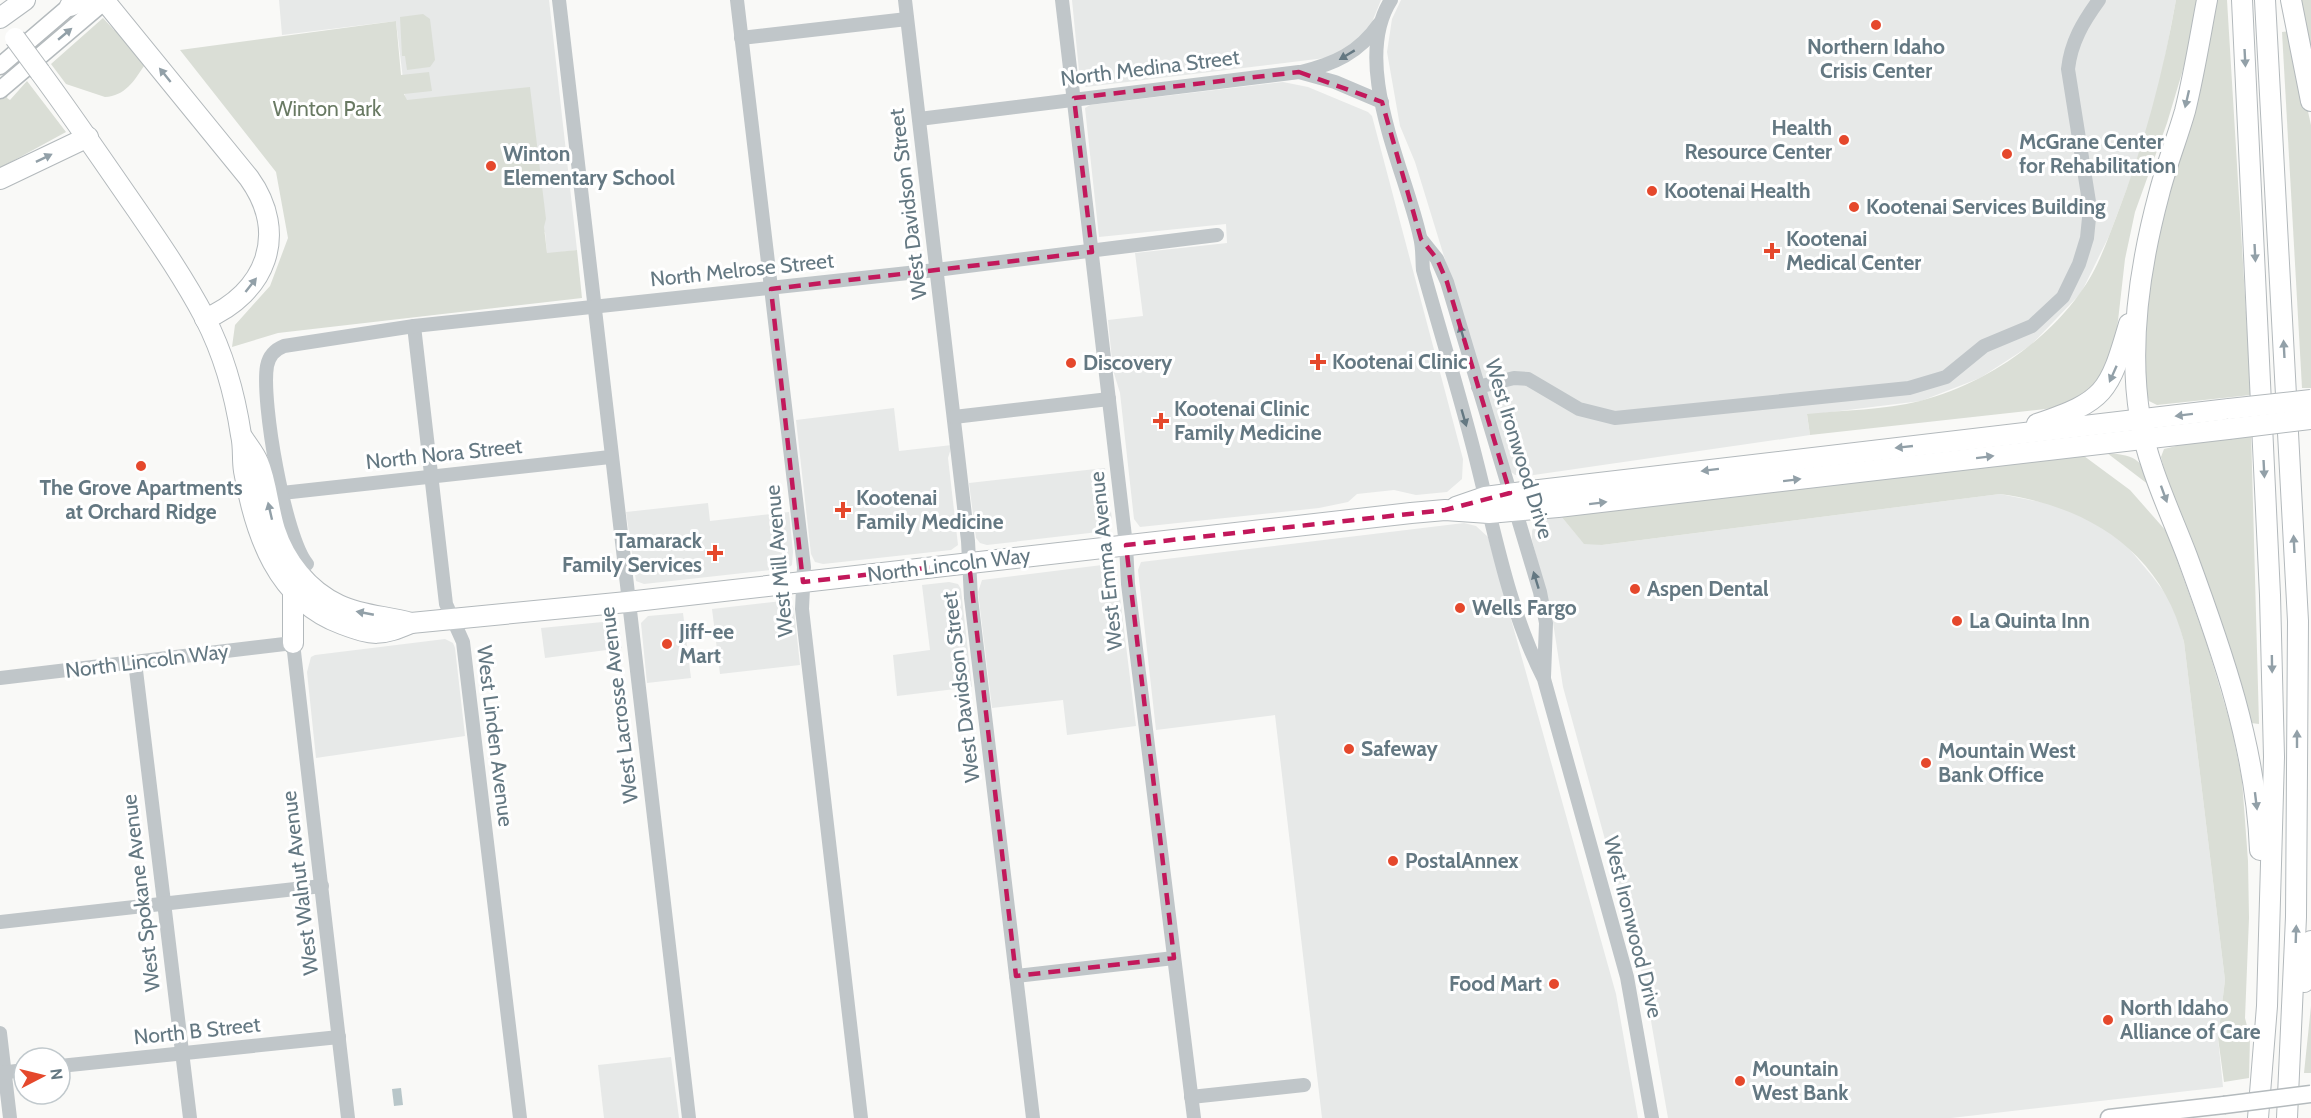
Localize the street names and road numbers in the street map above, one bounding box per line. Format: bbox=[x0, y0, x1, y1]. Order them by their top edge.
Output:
street label: North Medina Street bbox=[1059, 44, 1241, 91]
street label: West Davidson Street bbox=[883, 107, 932, 301]
street label: North Melrose Street bbox=[649, 247, 835, 292]
street label: West Ironwood Drive bbox=[1480, 356, 1559, 542]
street label: North Nora Street bbox=[364, 433, 523, 474]
street label: West Emma Avenue bbox=[1084, 470, 1127, 652]
street label: West Mill Avenue bbox=[759, 484, 798, 638]
street label: North Lincoln Way bbox=[866, 542, 1032, 587]
street label: West Davidson Street bbox=[936, 590, 985, 784]
street label: West Lacrosse Avenue bbox=[594, 605, 643, 805]
street label: North Lincoln Way bbox=[64, 638, 230, 683]
street label: West Linden Avenue bbox=[472, 644, 519, 828]
street label: West Walnut Avenue bbox=[276, 789, 323, 977]
street label: West Spokane Avenue bbox=[116, 793, 165, 993]
street label: West Ironwood Drive bbox=[1599, 833, 1668, 1021]
street label: North B Street bbox=[132, 1011, 261, 1050]

